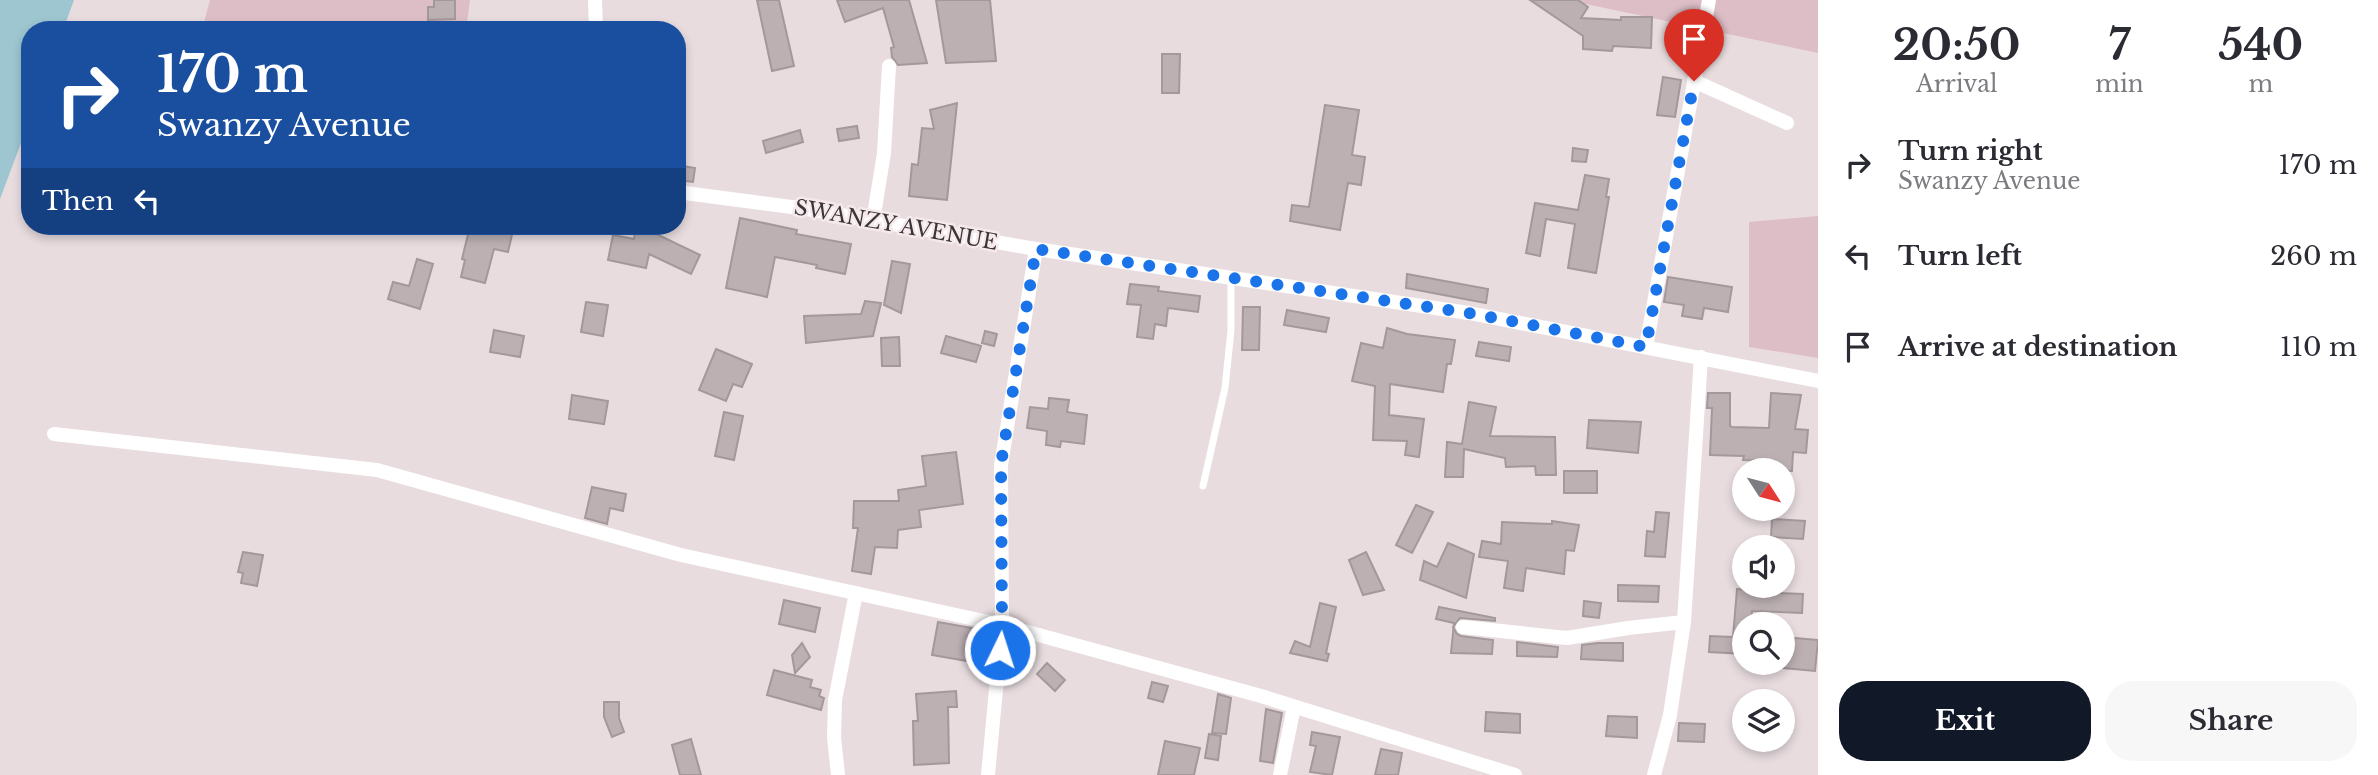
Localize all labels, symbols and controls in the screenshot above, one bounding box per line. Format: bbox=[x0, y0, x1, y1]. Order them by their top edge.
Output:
pin bbox=[1664, 9, 1724, 81]
text: 20:50 bbox=[1893, 19, 2021, 71]
text: 7 bbox=[2109, 19, 2130, 71]
text: 540 bbox=[2219, 19, 2303, 71]
icon: arrive bbox=[1675, 20, 1713, 58]
text: 170 m bbox=[157, 44, 308, 105]
icon: right bbox=[42, 49, 133, 140]
text: Arrival bbox=[1916, 70, 1997, 98]
text: min bbox=[2095, 70, 2144, 98]
text: m bbox=[2249, 70, 2273, 98]
text: Swanzy Avenue bbox=[157, 105, 411, 145]
text: Turn right bbox=[1898, 135, 2043, 167]
icon: right bbox=[1839, 146, 1877, 184]
text: 170 m bbox=[2278, 149, 2357, 181]
text: Swanzy Avenue bbox=[1898, 167, 2080, 195]
icon: left bbox=[128, 182, 166, 220]
text: Then bbox=[42, 185, 114, 217]
street label: SWANZY AVENUE bbox=[792, 194, 1000, 256]
icon: left bbox=[1839, 237, 1877, 275]
text: Turn left bbox=[1898, 240, 2022, 272]
text: 260 m bbox=[2270, 240, 2357, 272]
icon: arrive bbox=[1839, 328, 1877, 366]
text: Arrive at destination bbox=[1898, 331, 2178, 363]
text: 110 m bbox=[2280, 331, 2357, 363]
north arrow bbox=[1732, 458, 1796, 522]
map controls bbox=[1732, 458, 1795, 752]
button: sound bbox=[1732, 535, 1795, 598]
button: search bbox=[1732, 612, 1795, 675]
position arrow bbox=[963, 613, 1037, 687]
button: Exit bbox=[1839, 681, 2091, 761]
button: Share bbox=[2105, 681, 2357, 761]
button: layers bbox=[1732, 689, 1795, 752]

